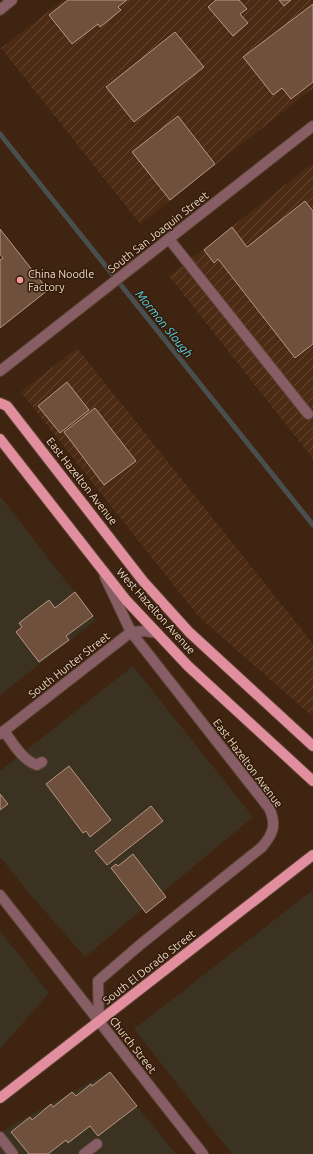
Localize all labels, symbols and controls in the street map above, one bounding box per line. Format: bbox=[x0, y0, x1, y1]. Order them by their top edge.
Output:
street label: South San Joaquin Street bbox=[105, 189, 211, 275]
place label: China Noodle Factory bbox=[28, 268, 94, 293]
marker: China Noodle Factory bbox=[15, 275, 25, 285]
water label: Mormon Slough bbox=[133, 287, 195, 360]
street label: East Hazelton Avenue bbox=[44, 435, 120, 527]
street label: West Hazelton Avenue bbox=[114, 566, 198, 656]
street label: South Hunter Street bbox=[26, 629, 112, 700]
street label: East Hazelton Avenue bbox=[211, 717, 285, 809]
street label: South El Dorado Street bbox=[101, 927, 198, 1007]
street label: Church Street bbox=[107, 1014, 159, 1076]

